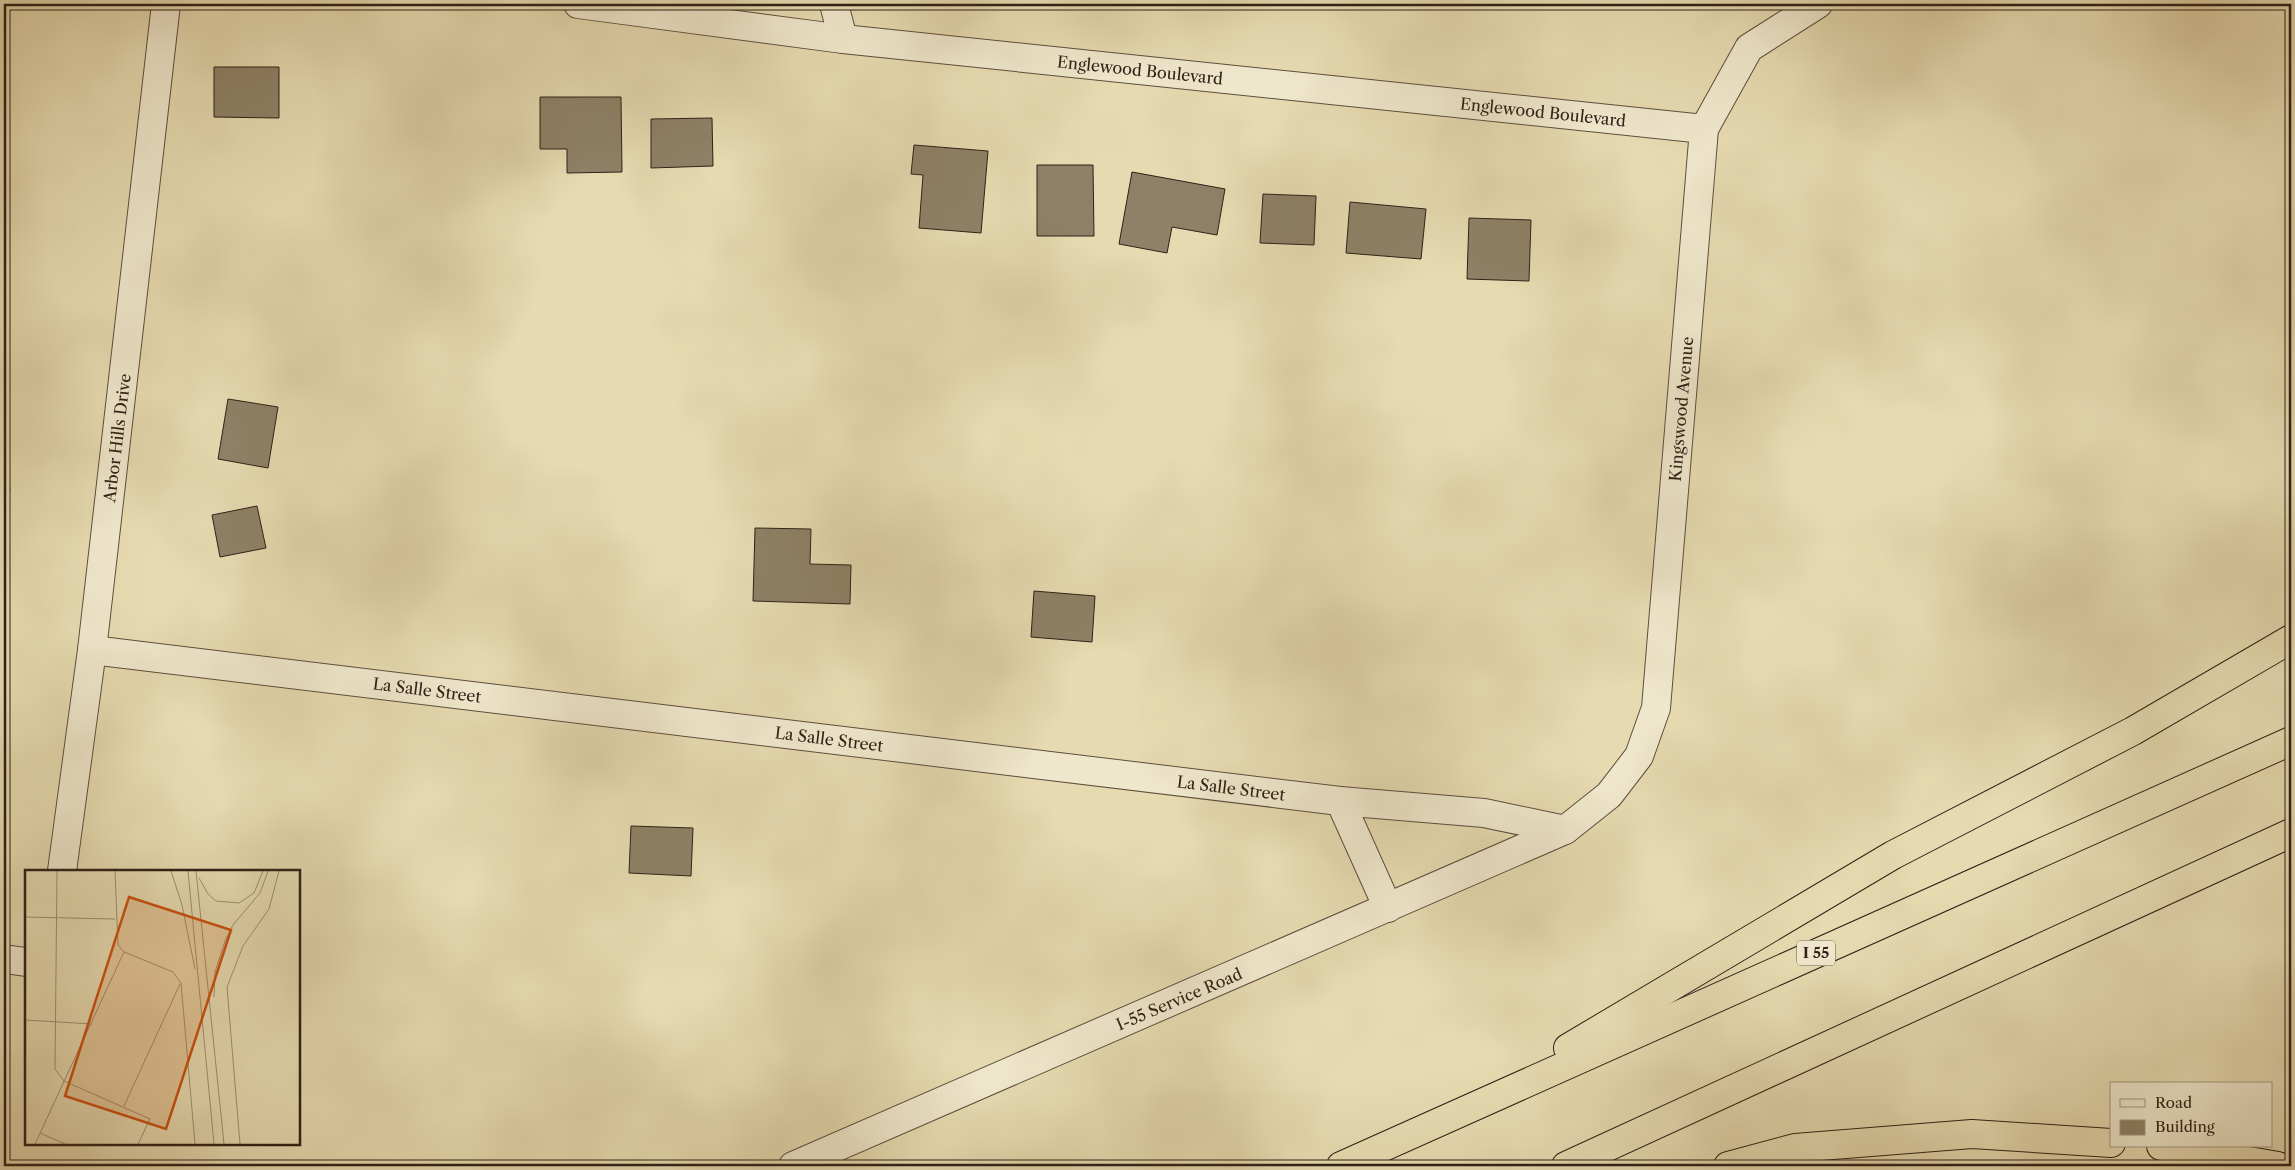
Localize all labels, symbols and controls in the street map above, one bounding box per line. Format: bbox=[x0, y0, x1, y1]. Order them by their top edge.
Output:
street label: Englewood Boulevard bbox=[1056, 51, 1224, 89]
street label: Englewood Boulevard bbox=[1459, 93, 1627, 131]
street label: Kingswood Avenue bbox=[1665, 336, 1697, 482]
street label: Arbor Hills Drive bbox=[99, 372, 135, 505]
street label: La Salle Street bbox=[372, 673, 483, 707]
street label: La Salle Street bbox=[774, 722, 885, 756]
street label: La Salle Street bbox=[1176, 771, 1287, 805]
inset map bbox=[25, 870, 300, 1145]
road number: I 55 bbox=[1797, 940, 1835, 966]
street label: I-55 Service Road bbox=[1113, 963, 1245, 1035]
legend bbox=[2110, 1082, 2272, 1148]
text: Road bbox=[2155, 1093, 2192, 1112]
text: Building bbox=[2155, 1117, 2215, 1136]

